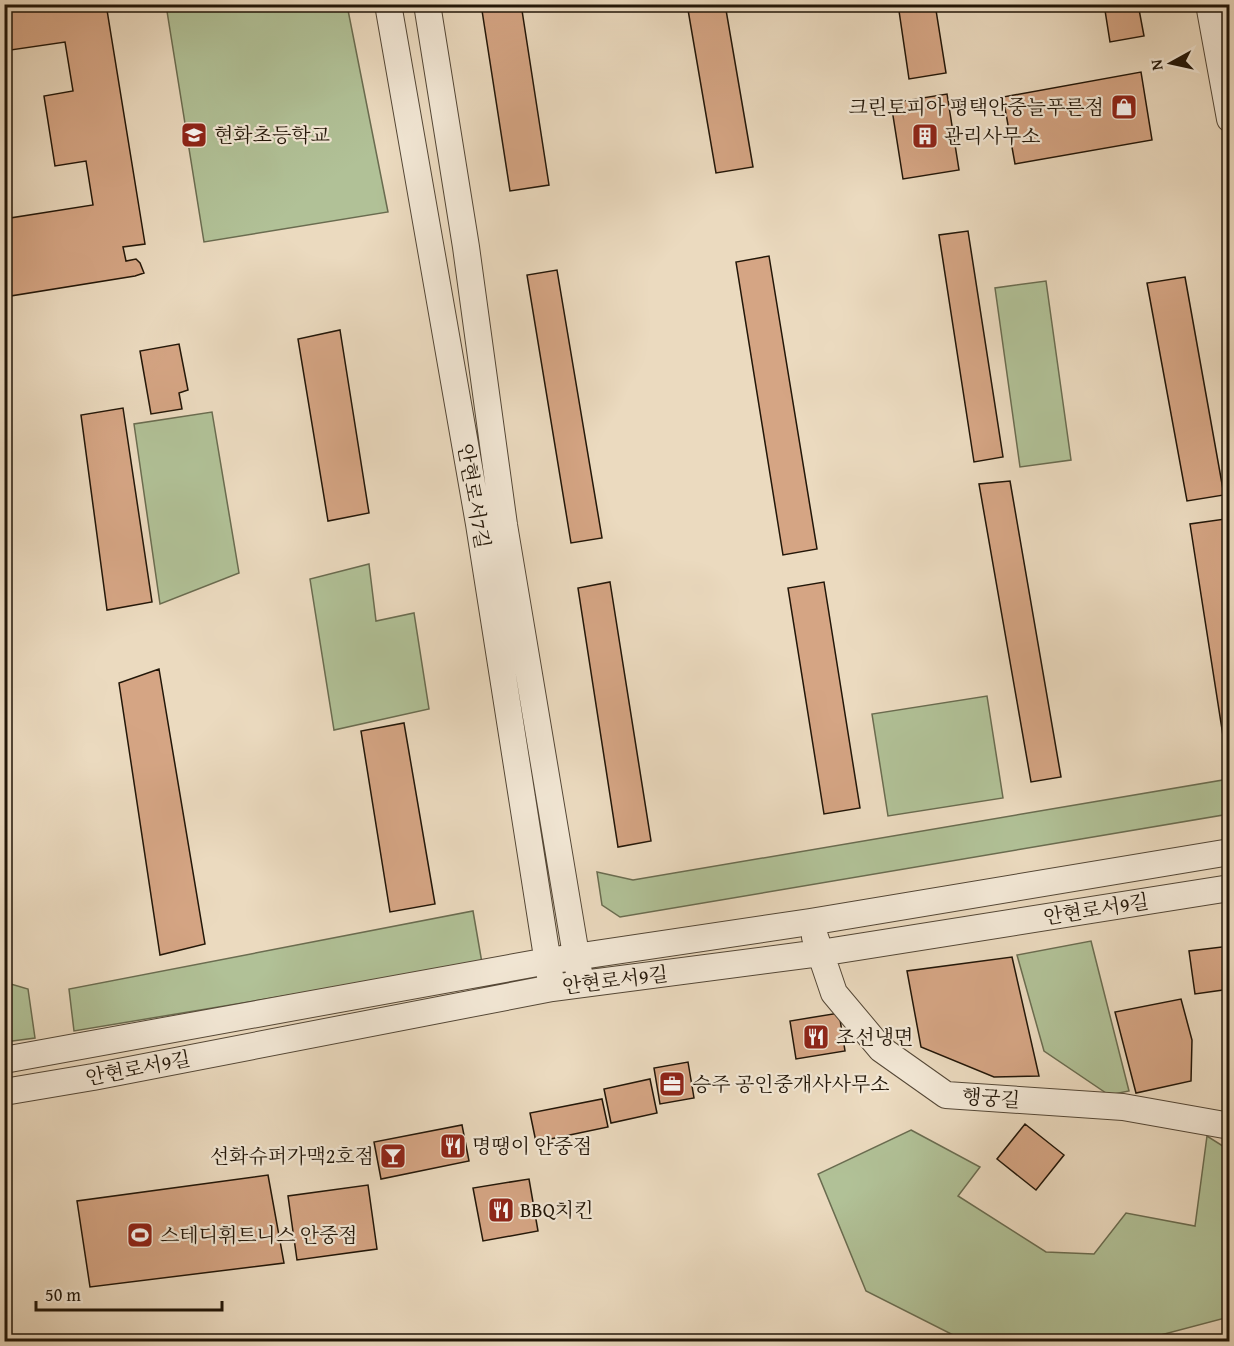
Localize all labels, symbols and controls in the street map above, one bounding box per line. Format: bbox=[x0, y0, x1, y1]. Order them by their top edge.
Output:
north arrow bbox=[1141, 33, 1201, 93]
text: N bbox=[1143, 58, 1169, 72]
place label: 크린토피아 평택안중늘푸른점 bbox=[848, 92, 1104, 121]
shop icon: 크린토피아 평택안중늘푸른점 bbox=[1109, 92, 1139, 122]
school or university icon: 현화초등학교 bbox=[179, 120, 209, 150]
place label: 현화초등학교 bbox=[214, 120, 331, 149]
building icon: 관리사무소 bbox=[910, 121, 940, 151]
place label: 관리사무소 bbox=[944, 121, 1041, 150]
street label: 안현로서7길 bbox=[451, 441, 498, 551]
street label: 안현로서9길 bbox=[1041, 886, 1151, 931]
street label: 안현로서9길 bbox=[560, 959, 669, 1000]
restaurant icon: 조선냉면 bbox=[801, 1022, 831, 1052]
place label: 조선냉면 bbox=[836, 1022, 913, 1051]
street label: 안현로서9길 bbox=[83, 1043, 193, 1092]
office icon: 승주 공인중개사사무소 bbox=[657, 1069, 687, 1099]
place label: 승주 공인중개사사무소 bbox=[692, 1069, 890, 1098]
street label: 행궁길 bbox=[961, 1081, 1021, 1114]
restaurant icon: 명땡이 안중점 bbox=[438, 1131, 468, 1161]
place label: 명땡이 안중점 bbox=[472, 1131, 592, 1160]
place label: 선화슈퍼가맥2호점 bbox=[210, 1141, 374, 1170]
bar icon: 선화슈퍼가맥2호점 bbox=[378, 1141, 408, 1171]
restaurant icon: BBQ치킨 bbox=[486, 1195, 516, 1225]
place label: BBQ치킨 bbox=[520, 1195, 593, 1224]
sports icon: 스테디휘트니스 안중점 bbox=[125, 1220, 155, 1250]
place label: 스테디휘트니스 안중점 bbox=[160, 1220, 358, 1249]
scale bar bbox=[36, 1274, 222, 1312]
text: 50 m bbox=[45, 1281, 81, 1308]

